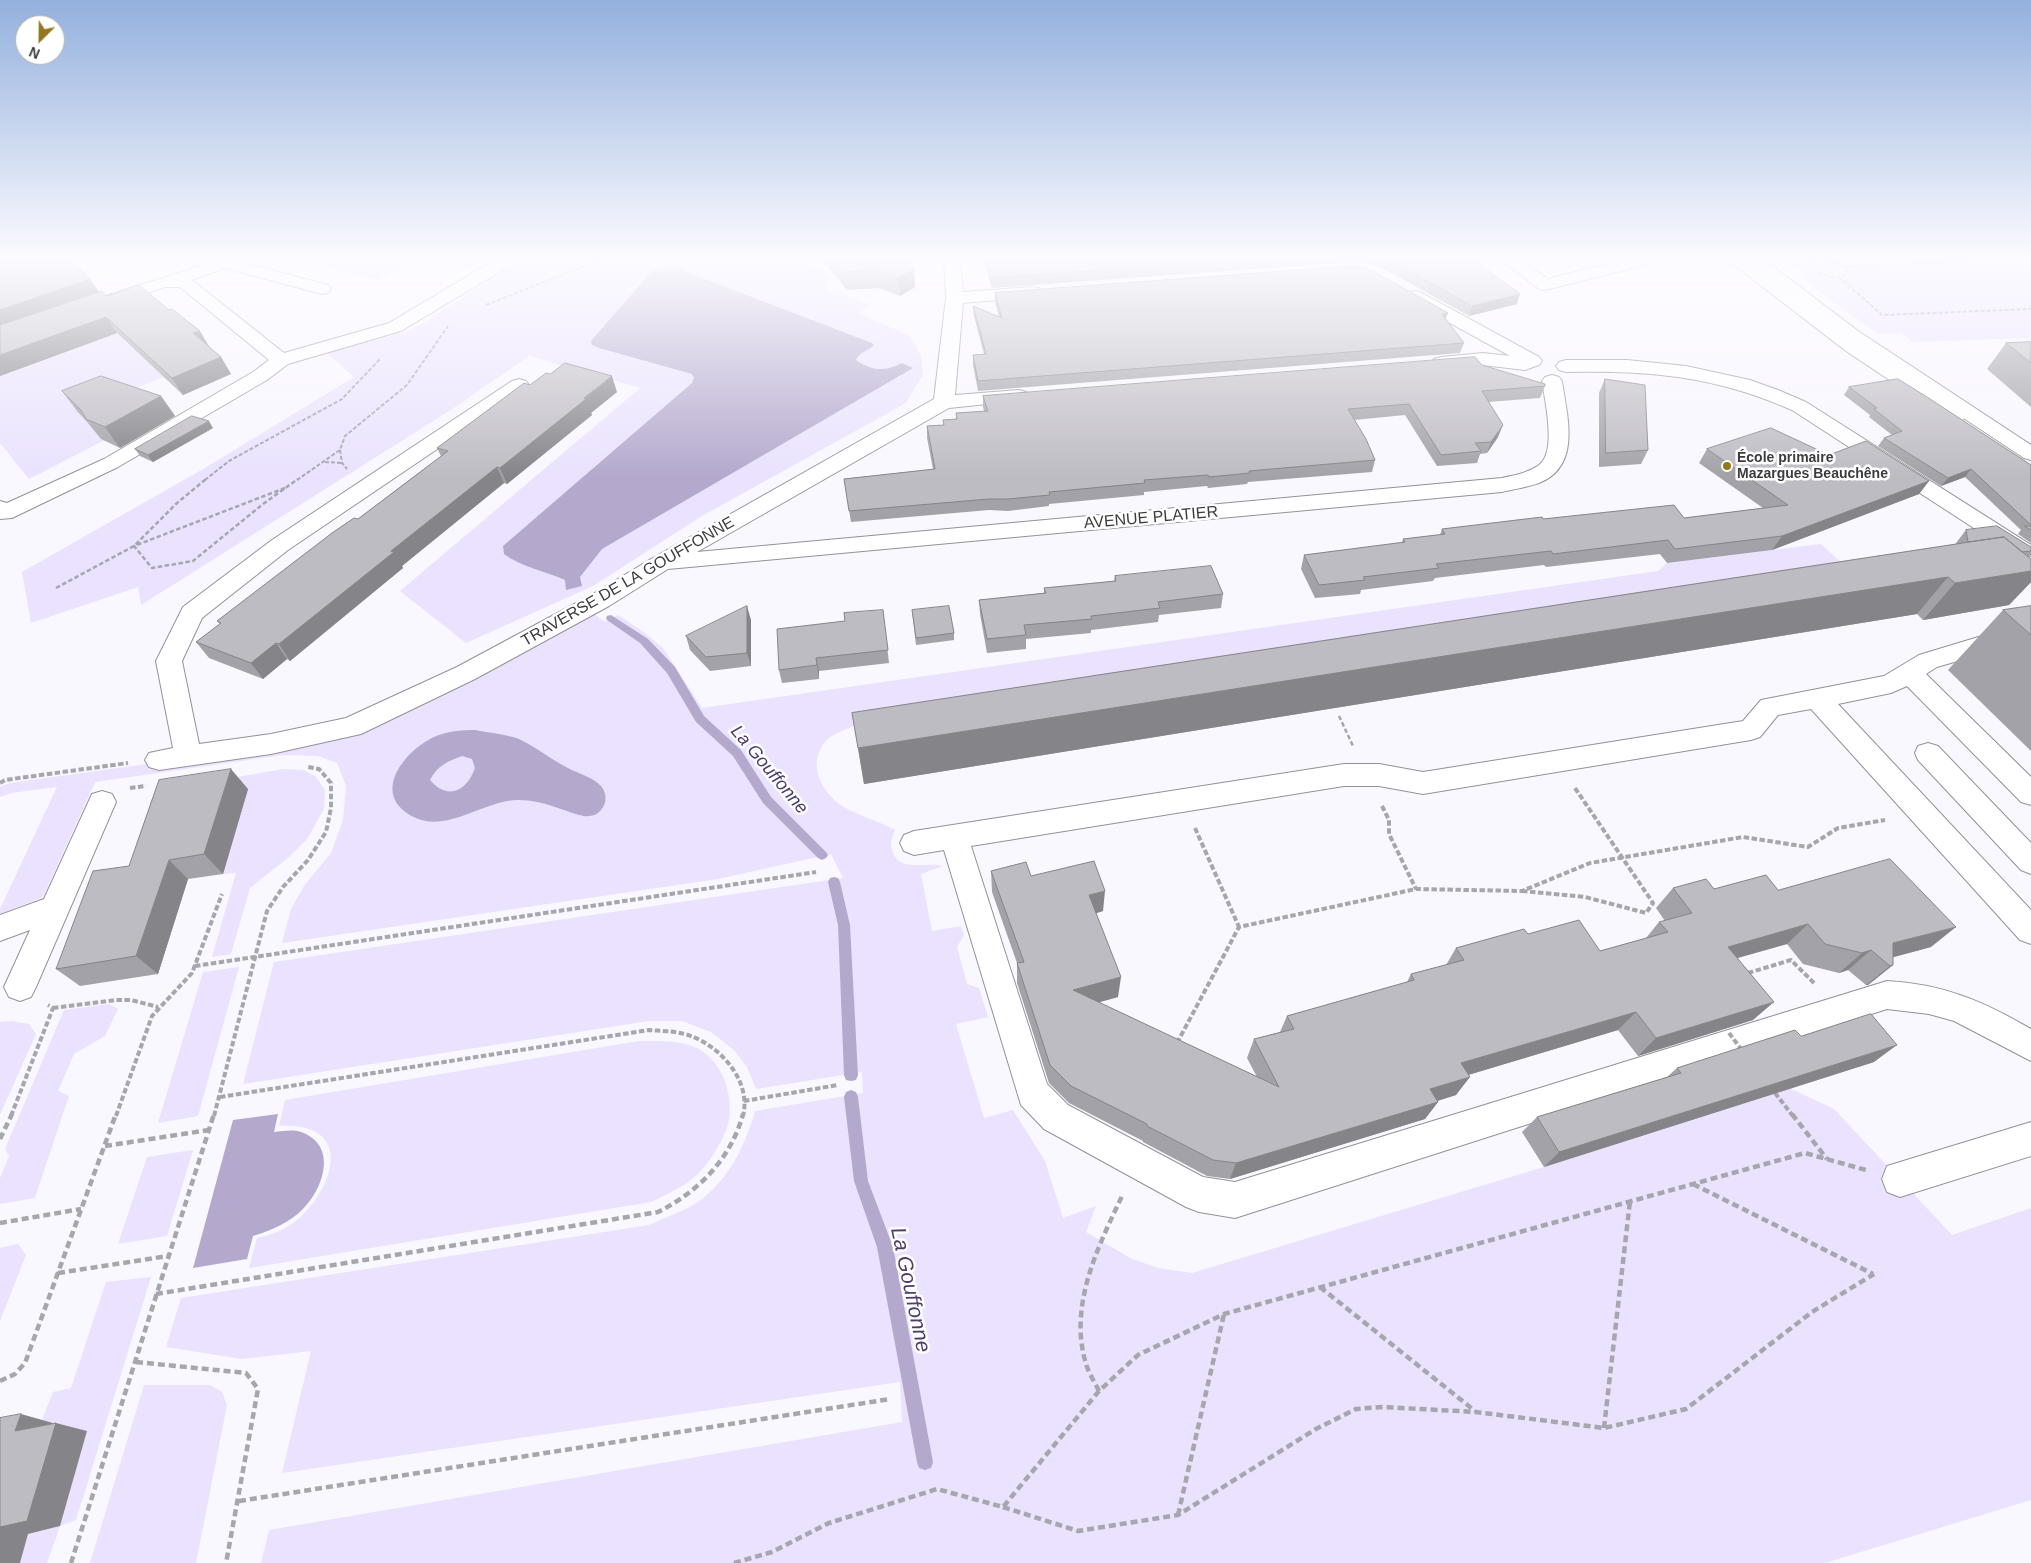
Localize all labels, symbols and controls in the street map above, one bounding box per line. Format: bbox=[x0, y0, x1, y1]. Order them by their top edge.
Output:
north arrow bbox=[15, 15, 65, 65]
text: N bbox=[27, 44, 42, 62]
place label: École primaire Mazargues Beauchêne bbox=[1737, 450, 1888, 482]
marker: École primaire Mazargues Beauchêne bbox=[1721, 460, 1733, 472]
street label: AVENUE PLATIER bbox=[1083, 503, 1219, 533]
street label: TRAVERSE DE LA GOUFFONNE bbox=[518, 513, 738, 651]
water label: La Gouffonne bbox=[726, 721, 812, 819]
water label: La Gouffonne bbox=[884, 1225, 936, 1355]

